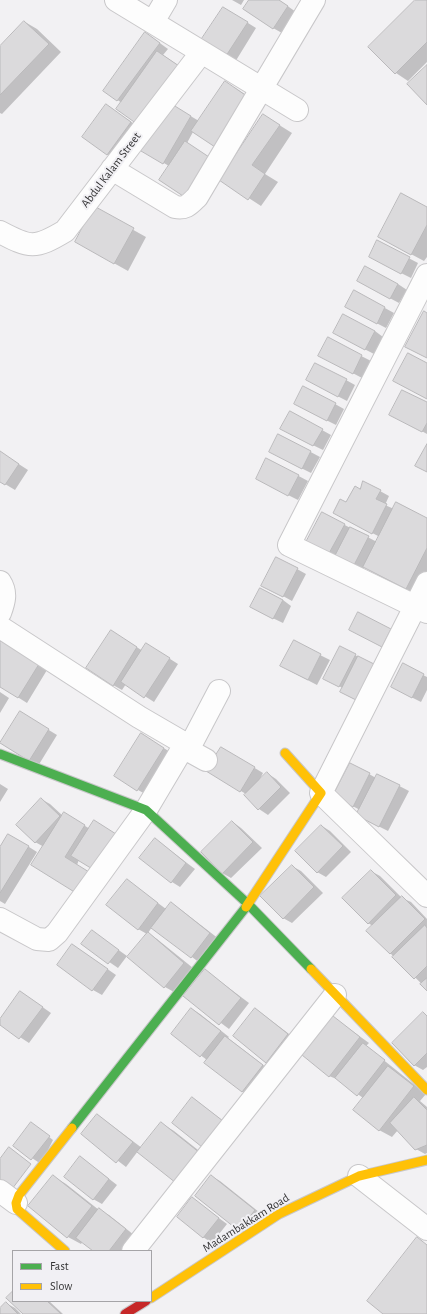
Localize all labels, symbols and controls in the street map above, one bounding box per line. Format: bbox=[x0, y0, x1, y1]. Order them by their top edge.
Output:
street label: Abdul Kalam Street bbox=[78, 129, 144, 211]
street label: Madambakkam Road bbox=[200, 1191, 292, 1255]
legend bbox=[12, 1250, 152, 1302]
text: Fast bbox=[50, 1260, 69, 1272]
text: Slow bbox=[50, 1280, 72, 1292]

